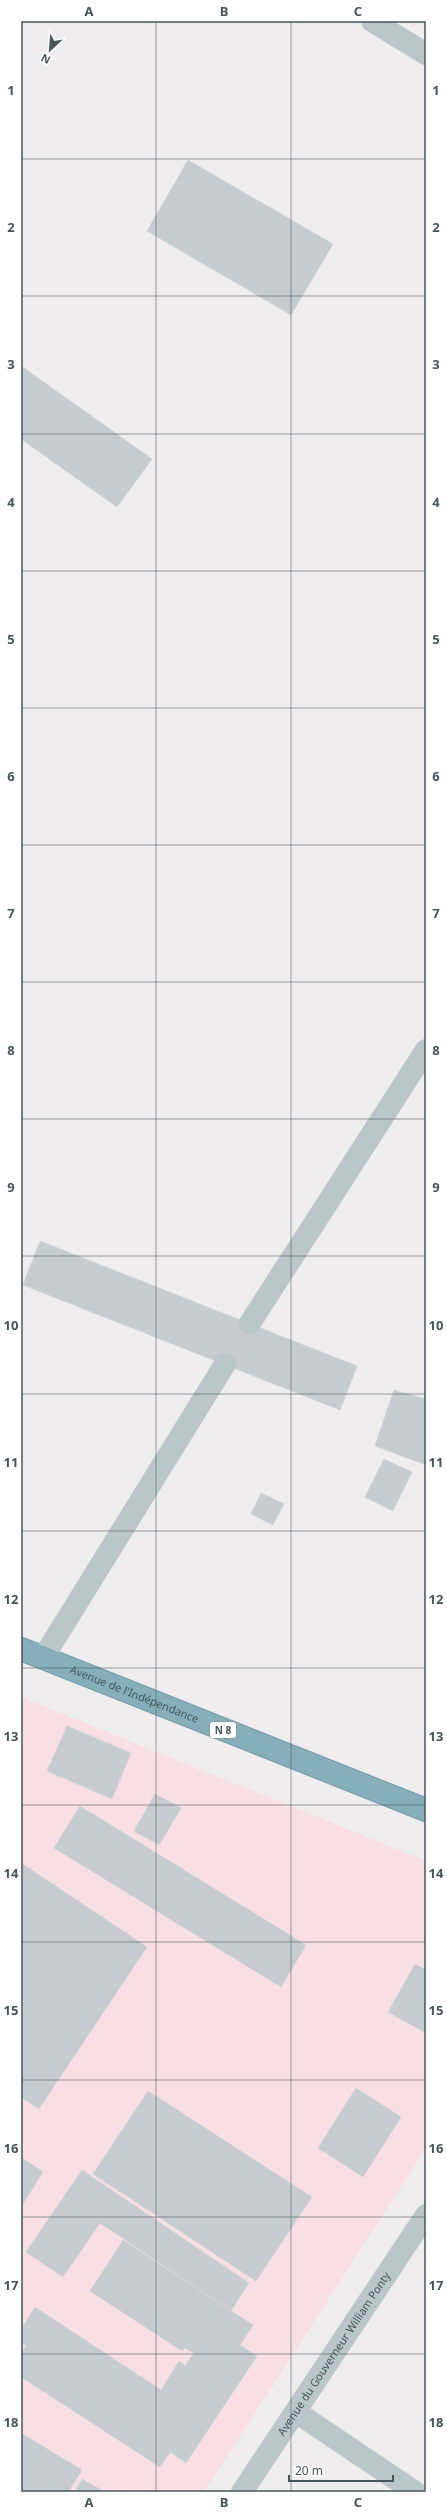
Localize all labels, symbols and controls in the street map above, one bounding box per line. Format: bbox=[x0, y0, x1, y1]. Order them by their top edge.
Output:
text: A bbox=[85, 2, 94, 20]
text: B bbox=[220, 2, 228, 20]
text: C bbox=[354, 2, 362, 20]
north arrow bbox=[30, 30, 70, 70]
text: N bbox=[38, 51, 53, 68]
text: 1 bbox=[7, 81, 15, 99]
text: 1 bbox=[432, 81, 440, 99]
text: 2 bbox=[7, 218, 15, 236]
text: 2 bbox=[432, 218, 440, 236]
text: 3 bbox=[7, 355, 15, 373]
text: 3 bbox=[432, 355, 440, 373]
text: 4 bbox=[7, 493, 15, 511]
text: 4 bbox=[432, 493, 440, 511]
text: 5 bbox=[7, 630, 15, 648]
text: 5 bbox=[432, 630, 440, 648]
text: 6 bbox=[7, 767, 15, 785]
text: 6 bbox=[432, 767, 440, 785]
text: 7 bbox=[7, 904, 15, 922]
text: 7 bbox=[432, 904, 440, 922]
text: 8 bbox=[7, 1041, 15, 1059]
text: 8 bbox=[432, 1041, 440, 1059]
text: 9 bbox=[7, 1178, 15, 1196]
text: 9 bbox=[432, 1178, 440, 1196]
text: 10 bbox=[4, 1316, 18, 1334]
text: 10 bbox=[429, 1316, 443, 1334]
text: 11 bbox=[4, 1453, 18, 1471]
text: 11 bbox=[429, 1453, 443, 1471]
text: 12 bbox=[4, 1590, 18, 1608]
text: 12 bbox=[429, 1590, 443, 1608]
street label: Avenue de l'Indépendance bbox=[68, 1661, 201, 1726]
road number: N 8 bbox=[210, 1722, 236, 1738]
text: 13 bbox=[4, 1727, 18, 1745]
text: 13 bbox=[429, 1727, 443, 1745]
text: 14 bbox=[4, 1864, 19, 1882]
text: 14 bbox=[429, 1864, 444, 1882]
text: 15 bbox=[4, 2001, 18, 2019]
text: 15 bbox=[429, 2001, 443, 2019]
text: 16 bbox=[4, 2139, 18, 2157]
text: 16 bbox=[429, 2139, 443, 2157]
street label: Avenue du Gouverneur William Ponty bbox=[274, 2268, 394, 2438]
text: 17 bbox=[4, 2276, 18, 2294]
text: 17 bbox=[429, 2276, 443, 2294]
text: 18 bbox=[4, 2413, 18, 2431]
text: 18 bbox=[429, 2413, 443, 2431]
scale bar bbox=[289, 2457, 393, 2483]
text: 20 m bbox=[295, 2462, 323, 2479]
text: A bbox=[85, 2493, 94, 2511]
text: B bbox=[220, 2493, 228, 2511]
text: C bbox=[354, 2493, 362, 2511]

